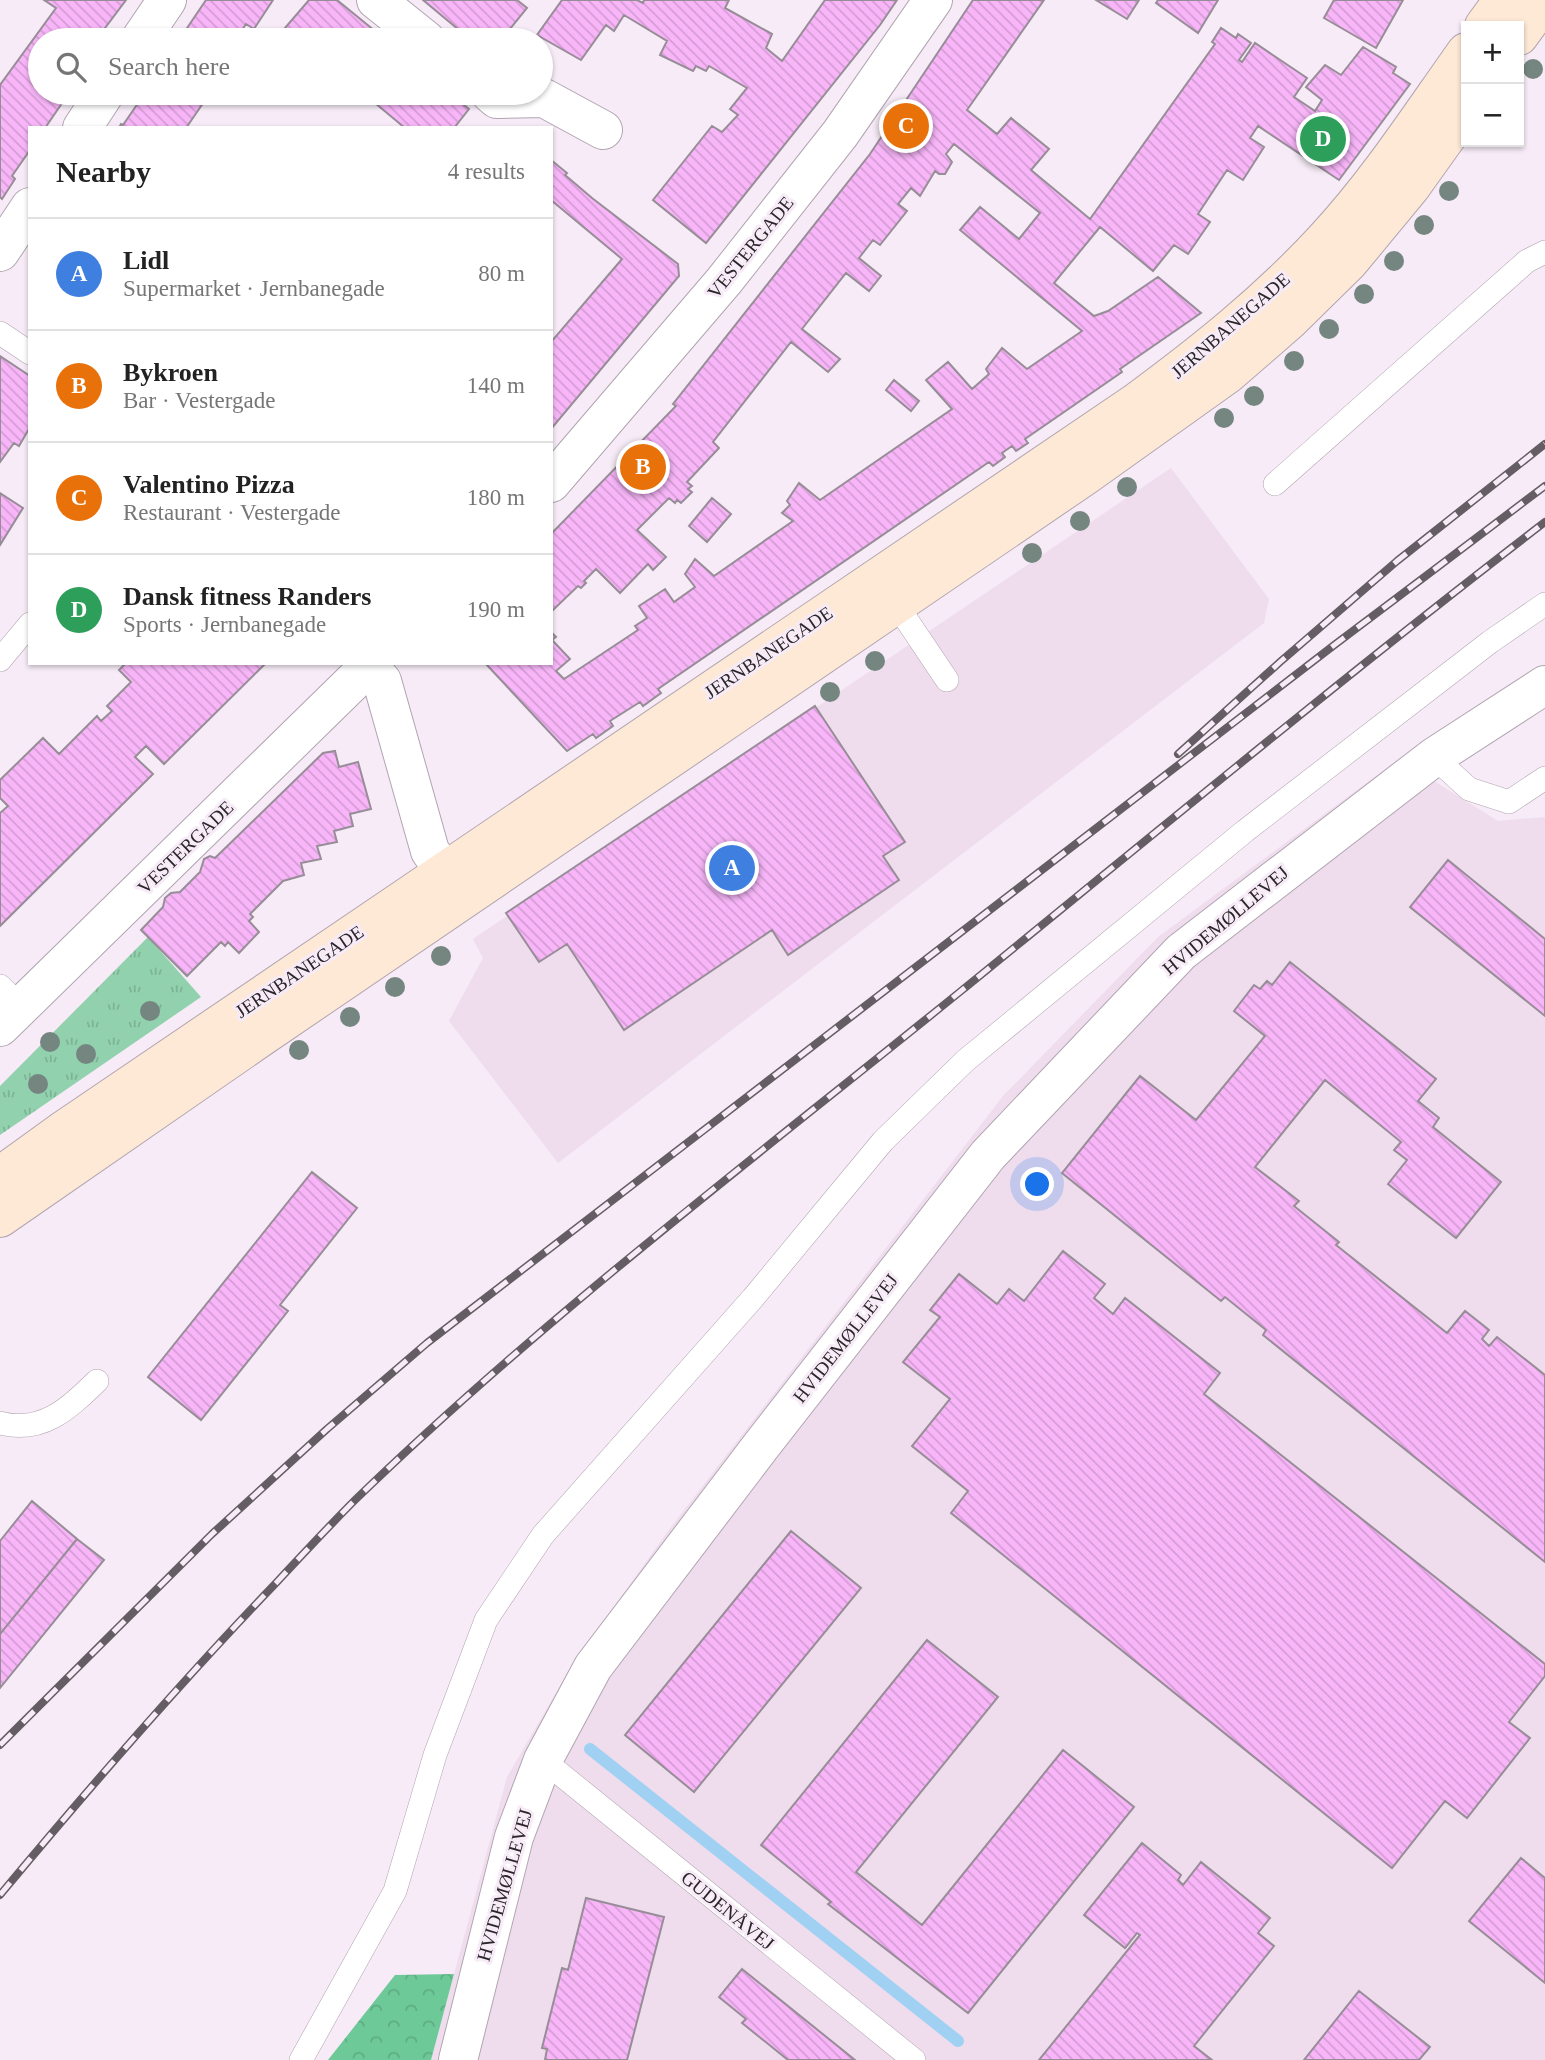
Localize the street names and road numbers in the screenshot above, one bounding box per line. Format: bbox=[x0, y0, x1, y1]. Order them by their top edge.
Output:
street label: VESTERGADE bbox=[703, 192, 798, 302]
street label: JERNBANEGADE bbox=[1167, 268, 1294, 382]
street label: JERNBANEGADE bbox=[700, 602, 836, 703]
street label: VESTERGADE bbox=[133, 797, 237, 898]
street label: HVIDEMØLLEVEJ bbox=[1158, 862, 1292, 979]
street label: JERNBANEGADE bbox=[231, 921, 367, 1022]
street label: HVIDEMØLLEVEJ bbox=[789, 1270, 902, 1407]
street label: HVIDEMØLLEVEJ bbox=[473, 1807, 536, 1964]
street label: GUDENÅVEJ bbox=[677, 1867, 778, 1954]

